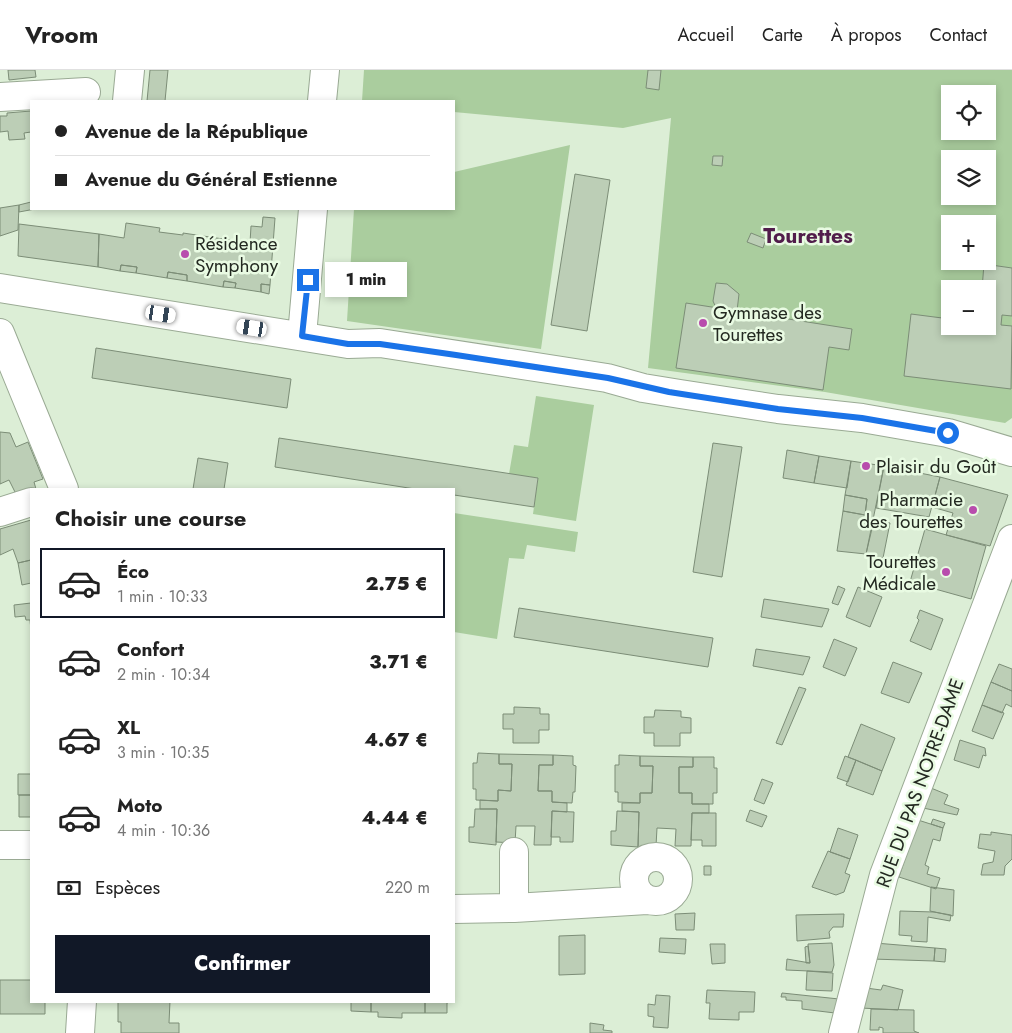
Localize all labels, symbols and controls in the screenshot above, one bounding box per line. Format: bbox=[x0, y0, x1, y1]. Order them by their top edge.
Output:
text: Vroom bbox=[25, 17, 98, 52]
text: Accueil bbox=[677, 22, 734, 48]
text: Carte bbox=[762, 22, 803, 48]
text: À propos bbox=[831, 22, 901, 48]
text: Contact bbox=[929, 22, 987, 48]
map controls bbox=[941, 85, 996, 335]
button: locate bbox=[941, 85, 996, 140]
text: Avenue de la République bbox=[85, 118, 308, 145]
button: layers bbox=[941, 150, 996, 205]
text: Avenue du Général Estienne bbox=[85, 166, 338, 193]
button: + bbox=[941, 215, 996, 270]
district label: Tourettes bbox=[763, 221, 853, 251]
place label: Résidence Symphony bbox=[195, 230, 279, 279]
marker: Résidence Symphony bbox=[179, 248, 191, 260]
callout: 1 min bbox=[326, 262, 408, 298]
text: 1 min bbox=[346, 268, 386, 291]
route end bbox=[297, 269, 319, 291]
button: − bbox=[941, 280, 996, 335]
place label: Gymnase des Tourettes bbox=[713, 299, 822, 348]
car bbox=[145, 304, 176, 324]
marker: Gymnase des Tourettes bbox=[697, 317, 709, 329]
car bbox=[236, 318, 267, 338]
route start bbox=[937, 422, 959, 444]
place label: Plaisir du Goût bbox=[876, 453, 996, 480]
marker: Plaisir du Goût bbox=[860, 460, 872, 472]
place label: Pharmacie des Tourettes bbox=[859, 486, 963, 535]
text: Choisir une course bbox=[55, 502, 246, 534]
marker: Pharmacie des Tourettes bbox=[967, 504, 979, 516]
place label: Tourettes Médicale bbox=[863, 548, 936, 597]
text: Éco bbox=[117, 558, 149, 585]
icon: car bbox=[57, 561, 102, 606]
marker: Tourettes Médicale bbox=[940, 566, 952, 578]
text: 2.75 € bbox=[366, 570, 428, 597]
text: 1 min · 10:33 bbox=[117, 585, 208, 608]
text: Confort bbox=[117, 636, 184, 663]
icon: car bbox=[57, 639, 102, 684]
text: 3.71 € bbox=[369, 648, 428, 675]
text: 2 min · 10:34 bbox=[117, 663, 210, 686]
street label: RUE DU PAS NOTRE-DAME bbox=[870, 675, 970, 891]
text: XL bbox=[117, 714, 140, 741]
icon: car bbox=[57, 717, 102, 762]
text: 4.67 € bbox=[364, 726, 428, 753]
text: 3 min · 10:35 bbox=[117, 741, 209, 764]
text: Moto bbox=[117, 792, 162, 819]
icon: car bbox=[57, 795, 102, 840]
text: 4.44 € bbox=[361, 804, 428, 831]
text: 4 min · 10:36 bbox=[117, 819, 210, 842]
icon: cash bbox=[55, 874, 83, 902]
text: Espèces bbox=[95, 874, 160, 901]
text: 220 m bbox=[385, 876, 430, 899]
button: Confirmer bbox=[55, 935, 430, 993]

